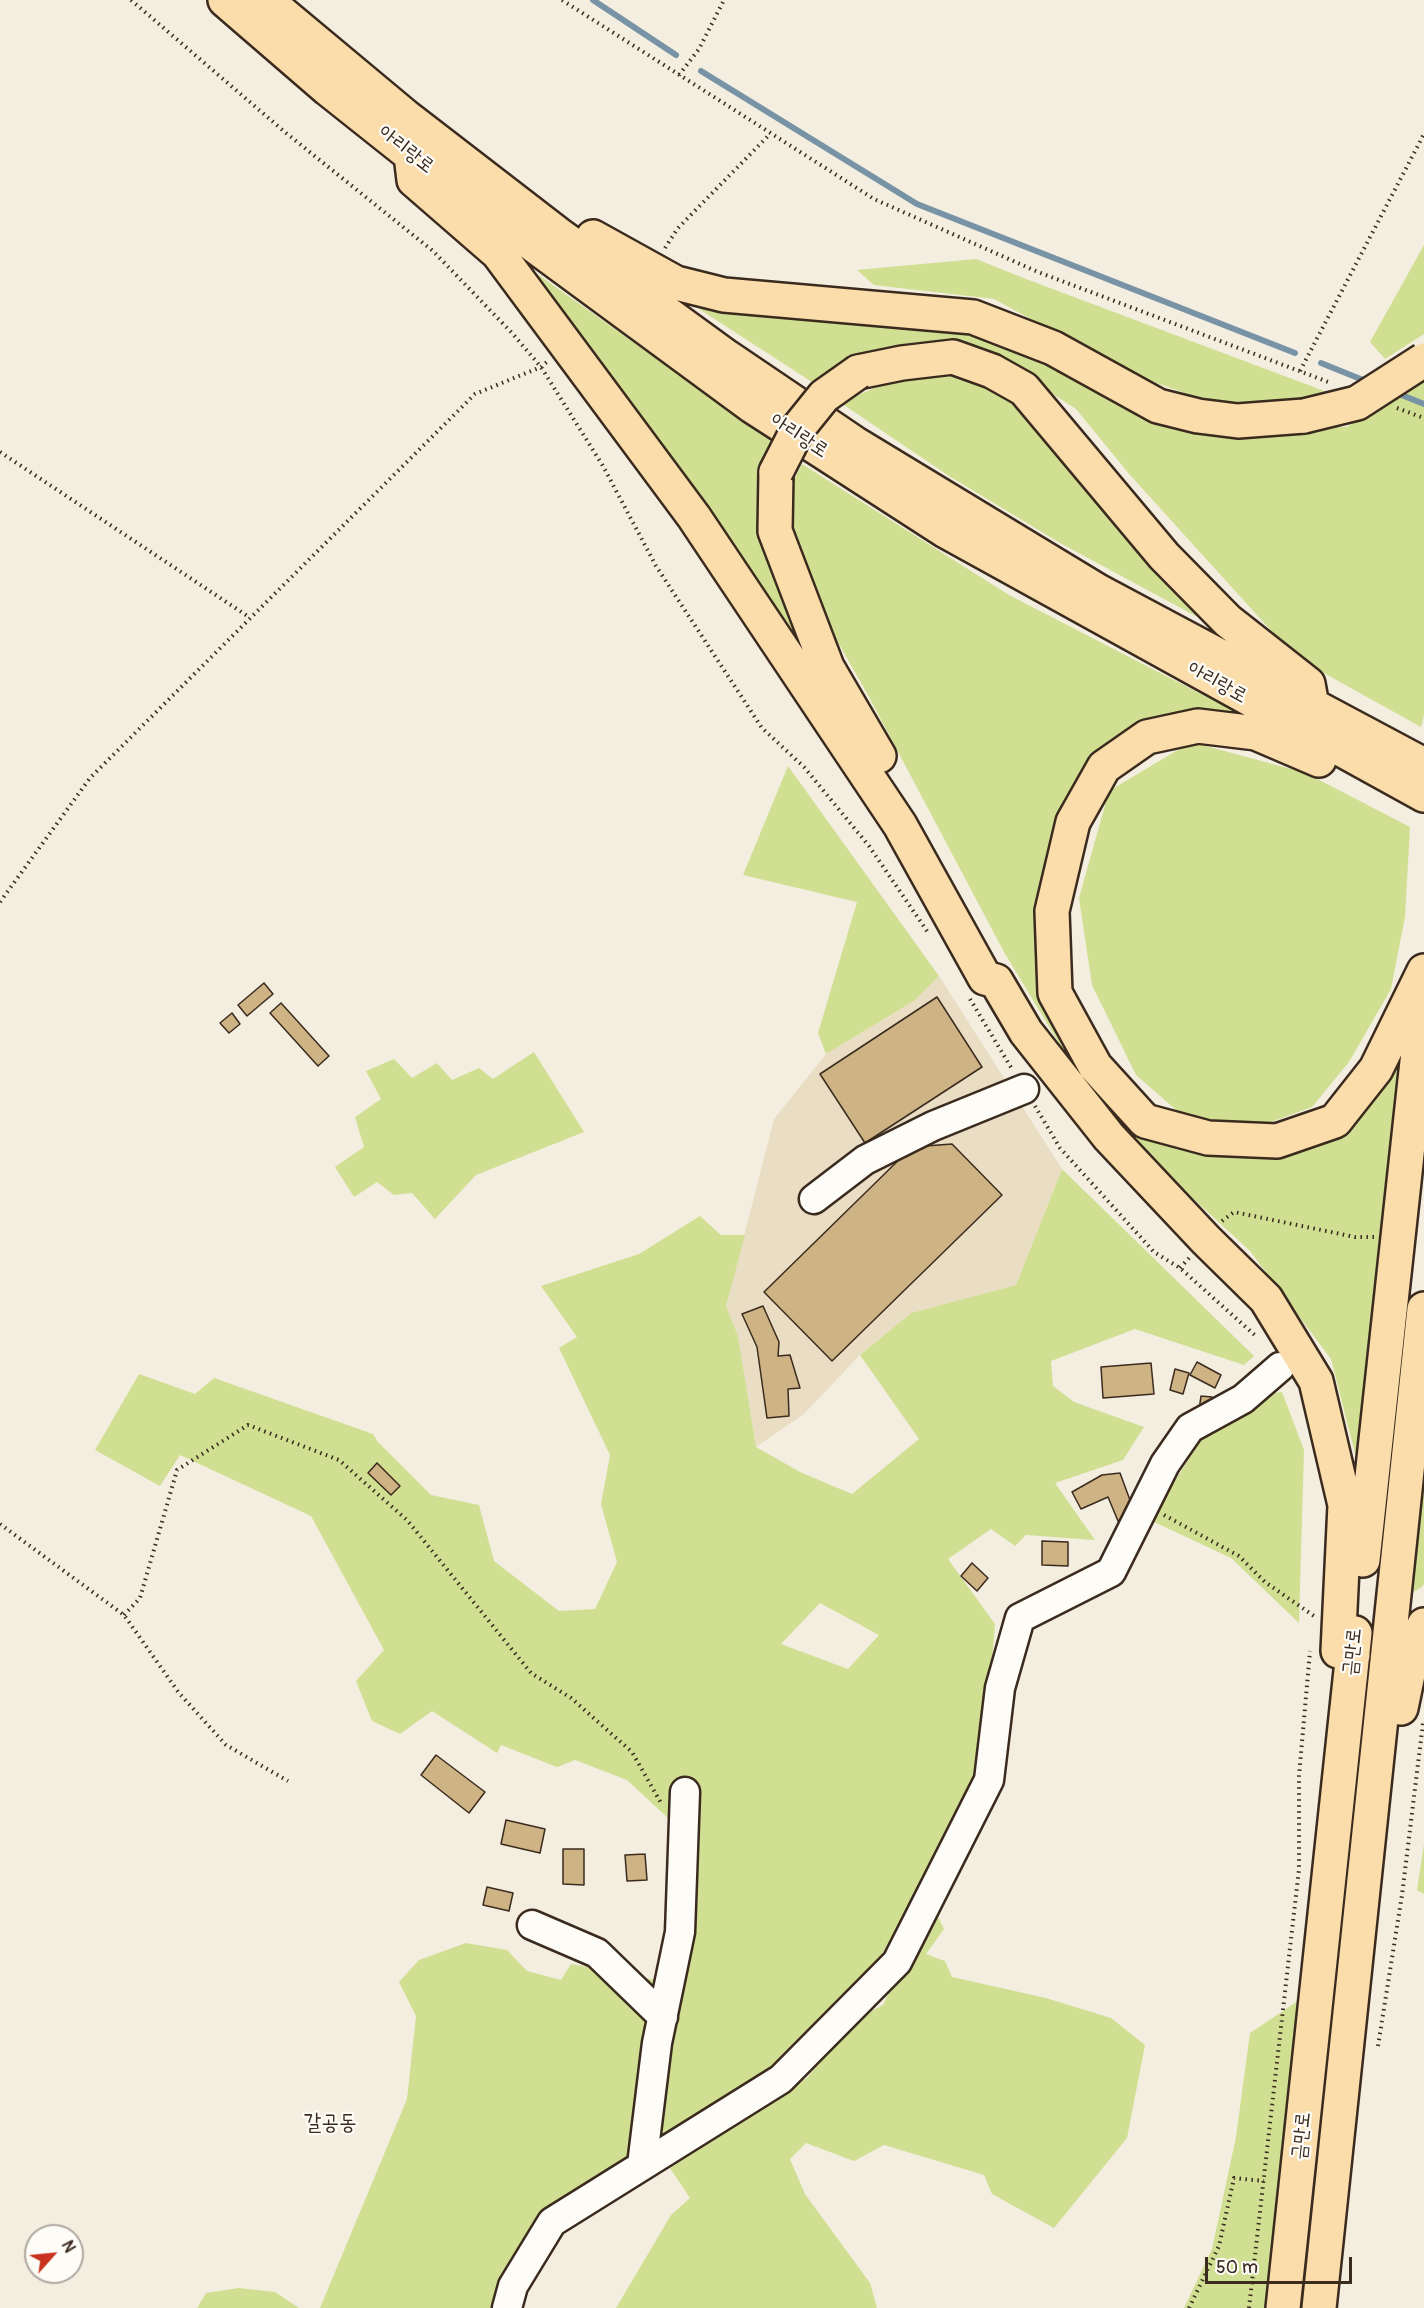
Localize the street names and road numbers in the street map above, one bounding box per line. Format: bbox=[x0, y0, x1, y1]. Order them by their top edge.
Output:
street label: 아리랑로 bbox=[373, 121, 439, 179]
street label: 아리랑로 bbox=[765, 408, 833, 464]
street label: 아리랑로 bbox=[1183, 657, 1251, 709]
street label: 금만로 bbox=[1339, 1627, 1367, 1677]
street label: 금만로 bbox=[1288, 2111, 1316, 2161]

